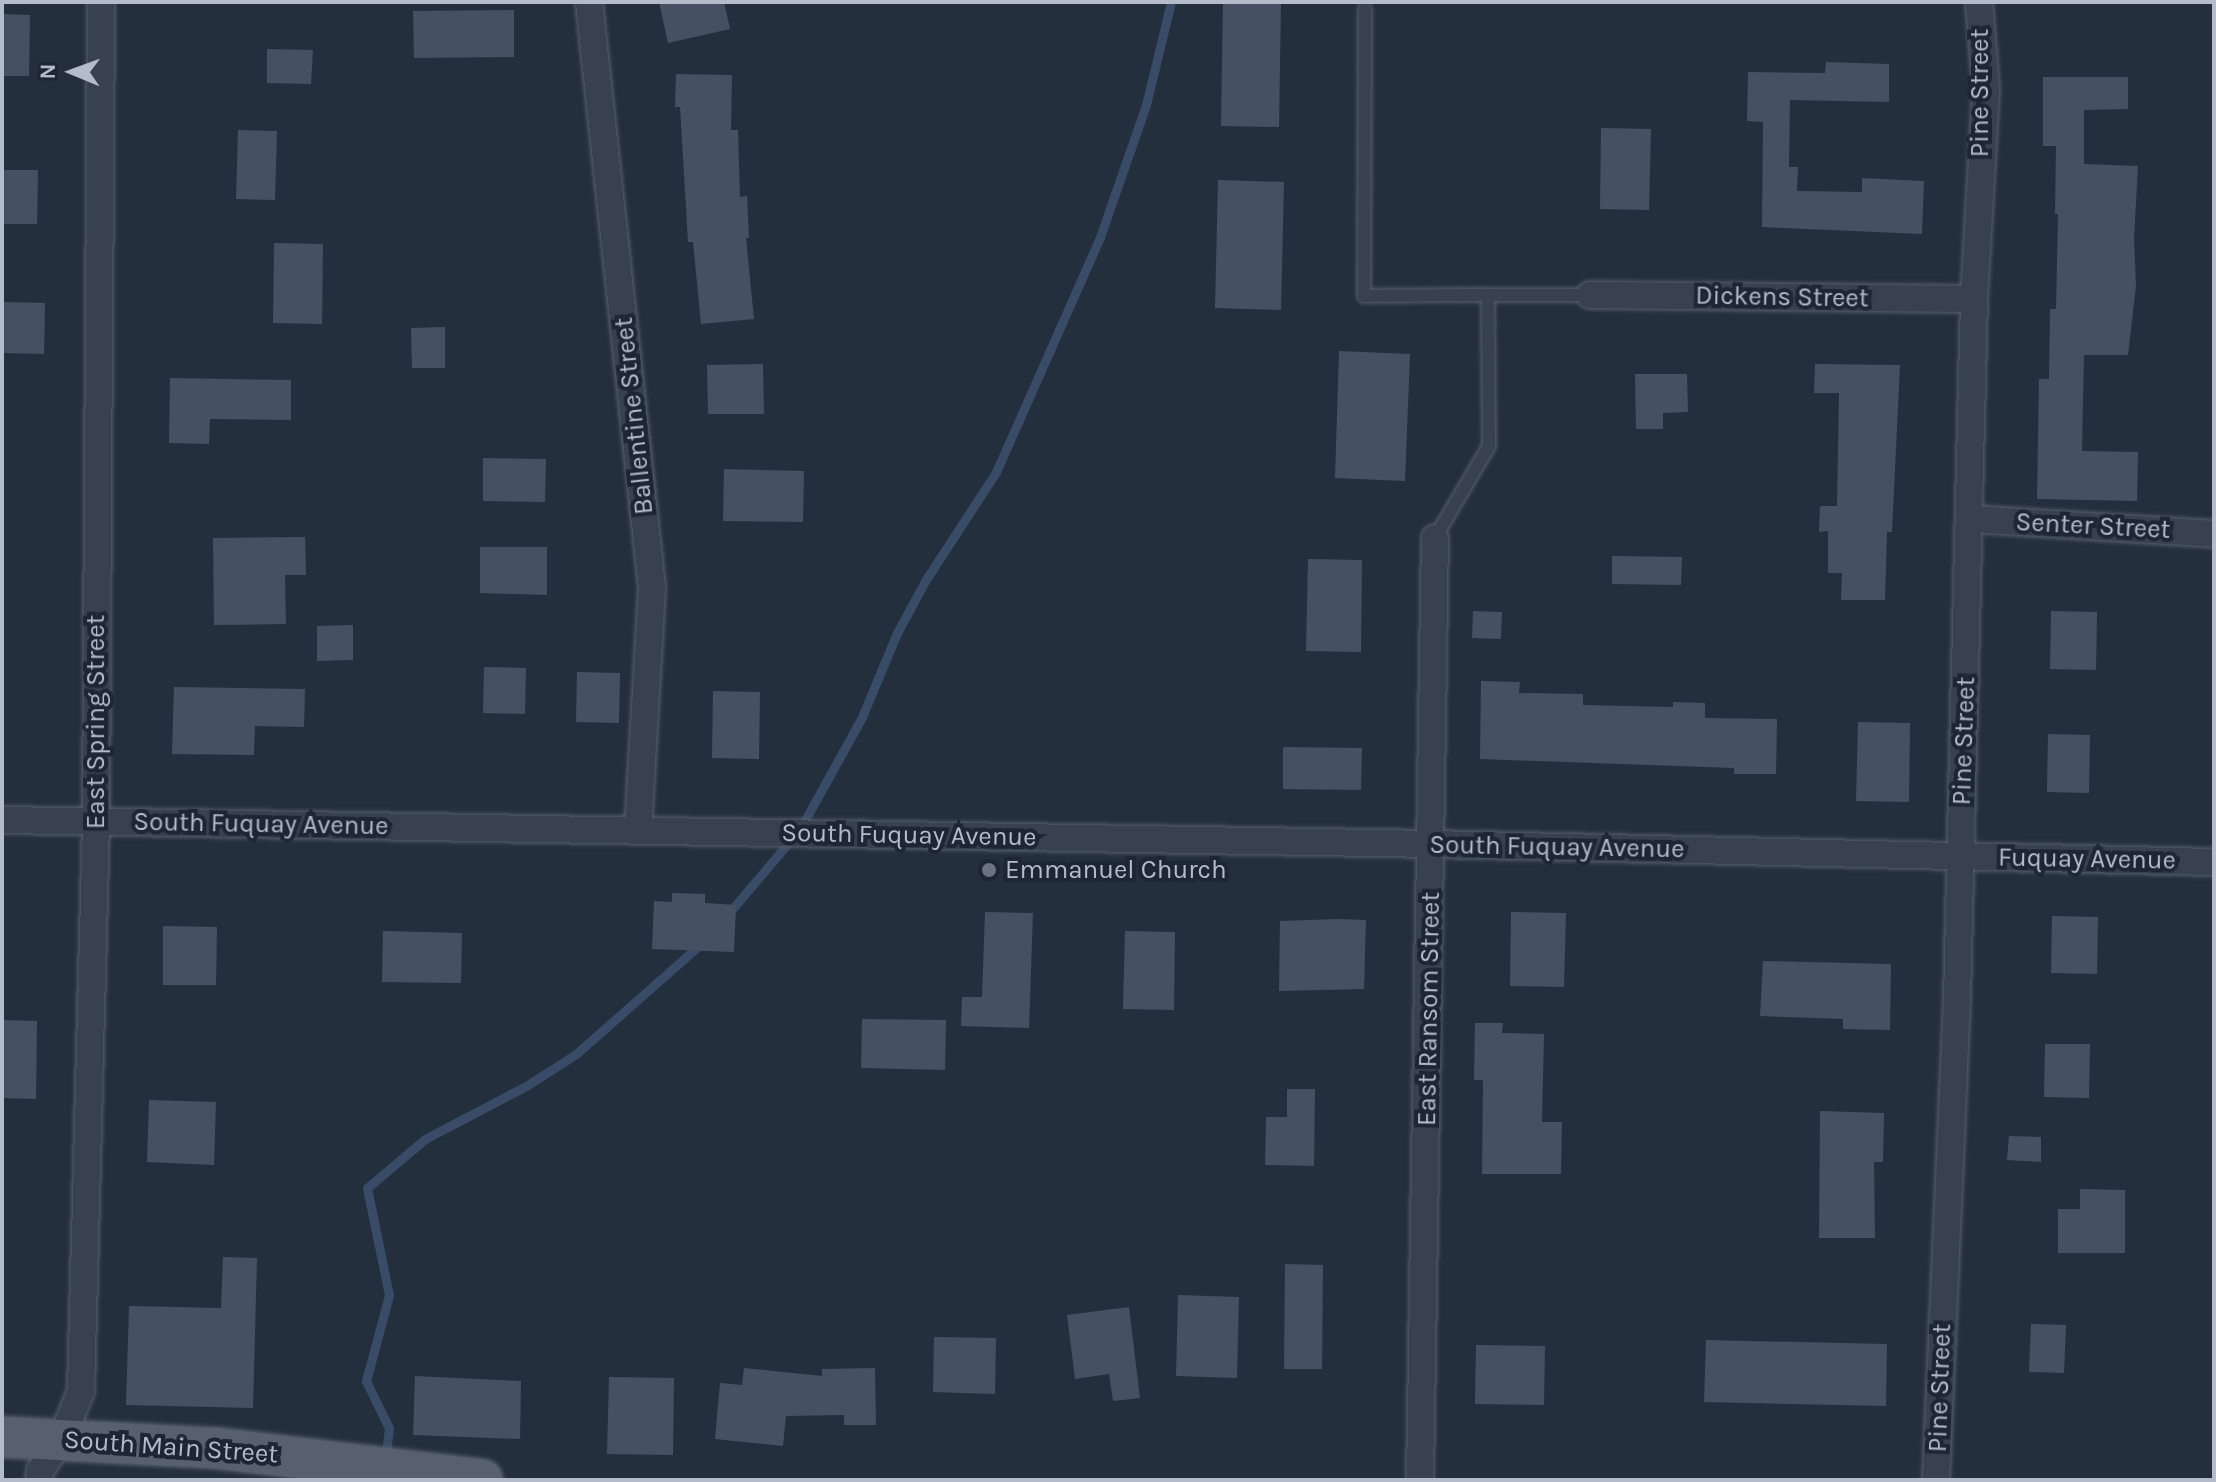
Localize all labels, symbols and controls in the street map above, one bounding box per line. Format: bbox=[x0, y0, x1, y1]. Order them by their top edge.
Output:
street label: Pine Street bbox=[1964, 29, 1996, 157]
north arrow bbox=[32, 32, 112, 112]
text: N bbox=[35, 63, 61, 80]
street label: Dickens Street bbox=[1695, 280, 1869, 314]
street label: Ballentine Street bbox=[608, 316, 660, 516]
street label: Senter Street bbox=[2015, 506, 2171, 546]
street label: East Spring Street bbox=[80, 615, 112, 829]
street label: Pine Street bbox=[1946, 676, 1982, 806]
street label: South Fuquay Avenue bbox=[133, 806, 389, 842]
street label: South Fuquay Avenue bbox=[781, 817, 1037, 853]
street label: South Fuquay Avenue bbox=[1429, 829, 1685, 865]
street label: Fuquay Avenue bbox=[1998, 842, 2176, 876]
place label: Emmanuel Church bbox=[1005, 854, 1227, 886]
marker: Emmanuel Church bbox=[980, 861, 998, 879]
street label: East Ransom Street bbox=[1411, 892, 1447, 1126]
street label: Pine Street bbox=[1922, 1323, 1958, 1453]
street label: South Main Street bbox=[63, 1424, 279, 1470]

